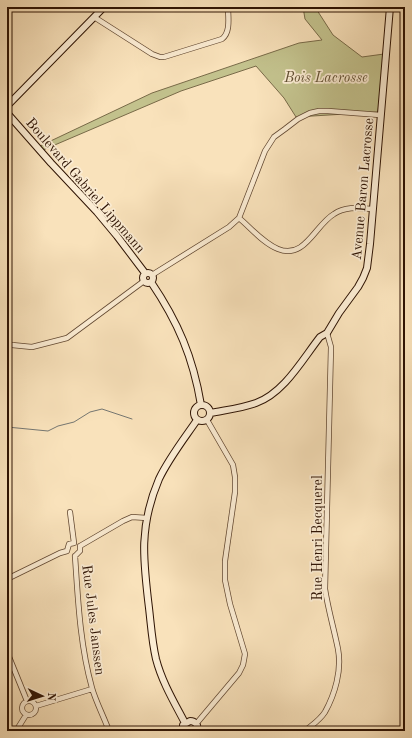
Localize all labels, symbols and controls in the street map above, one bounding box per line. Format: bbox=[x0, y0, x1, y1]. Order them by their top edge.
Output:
park label: Bois Lacrosse bbox=[283, 71, 368, 85]
street label: Boulevard Gabriel Lippmann bbox=[23, 115, 148, 256]
street label: Avenue Baron Lacrosse bbox=[350, 117, 376, 261]
street label: Rue Henri Becquerel bbox=[311, 475, 325, 601]
street label: Rue Jules Janssen bbox=[79, 564, 107, 677]
north arrow bbox=[22, 676, 62, 716]
text: N bbox=[45, 692, 56, 702]

